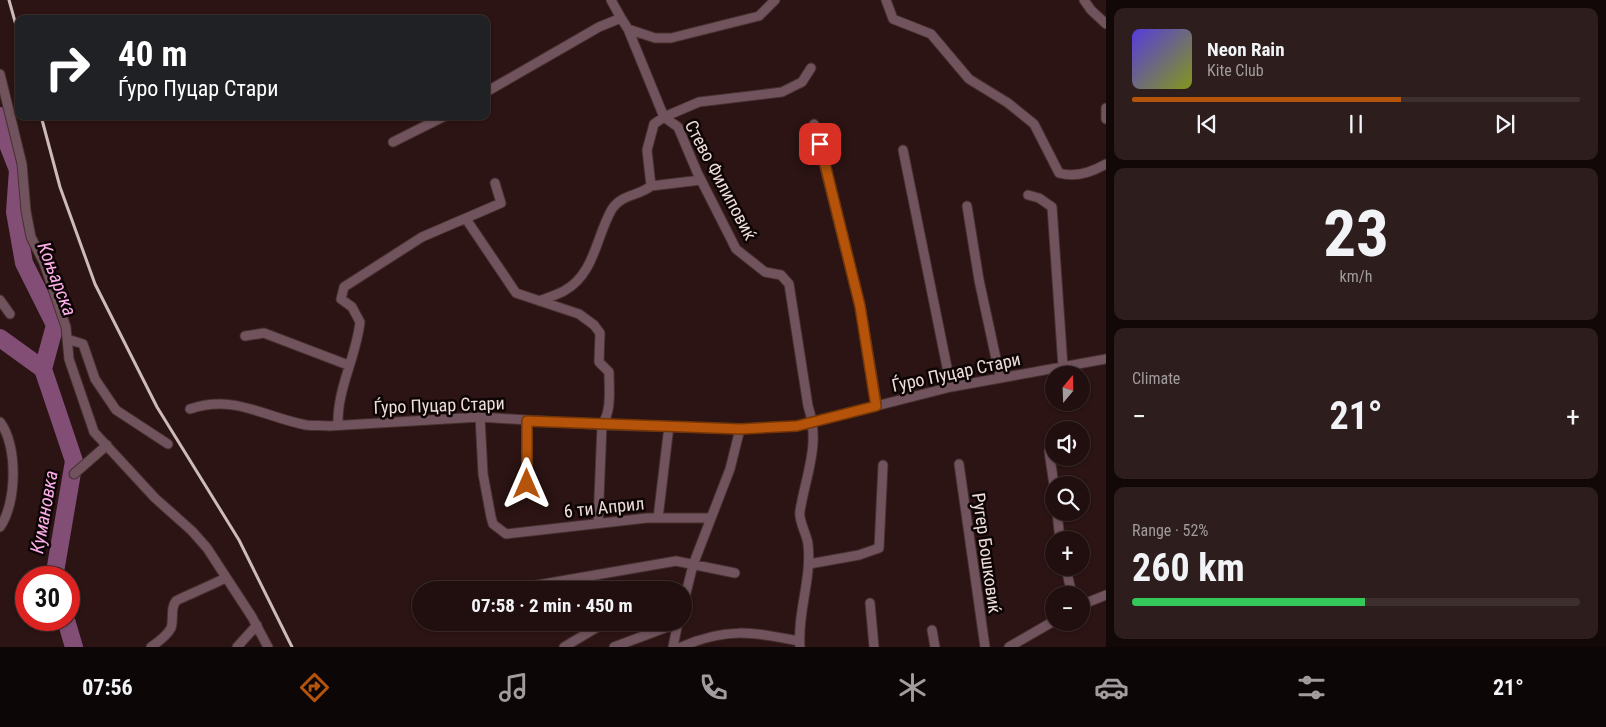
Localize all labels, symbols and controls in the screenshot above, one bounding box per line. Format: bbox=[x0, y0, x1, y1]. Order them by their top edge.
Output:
text: 40 m bbox=[118, 34, 187, 75]
icon: right bbox=[35, 35, 100, 100]
text: Neon Rain bbox=[1207, 38, 1285, 61]
text: Kite Club bbox=[1207, 61, 1264, 80]
text: Ѓуро Пуцар Стари bbox=[118, 76, 278, 101]
icon: previous bbox=[1193, 110, 1221, 138]
icon: pause bbox=[1342, 110, 1370, 138]
icon: next bbox=[1491, 110, 1519, 138]
street label: Стево Филиповиќ bbox=[681, 117, 762, 244]
pin bbox=[799, 123, 841, 165]
icon: arrive bbox=[806, 130, 834, 158]
text: 23 bbox=[1323, 196, 1389, 272]
water label: Коњарска bbox=[32, 239, 82, 319]
text: km/h bbox=[1340, 267, 1372, 286]
street label: Ѓуро Пуцар Стари bbox=[890, 348, 1022, 396]
north arrow bbox=[1045, 366, 1090, 411]
map controls bbox=[1045, 366, 1090, 631]
text: Climate bbox=[1132, 369, 1180, 388]
street label: Ѓуро Пуцар Стари bbox=[373, 392, 505, 418]
text: 21° bbox=[1329, 394, 1383, 438]
text: − bbox=[1132, 400, 1146, 433]
text: + bbox=[1566, 400, 1580, 433]
button: sound bbox=[1045, 421, 1090, 466]
position arrow bbox=[500, 457, 552, 509]
water label: Кумановка bbox=[25, 469, 63, 555]
button: search bbox=[1045, 476, 1090, 521]
street label: Ругер Бошковиќ bbox=[968, 491, 1006, 615]
street label: 6 ти Април bbox=[563, 492, 645, 522]
text: Range · 52% bbox=[1132, 521, 1208, 540]
button: + bbox=[1045, 531, 1090, 576]
text: 260 km bbox=[1132, 546, 1245, 590]
speed limit sign: 30 bbox=[15, 566, 80, 631]
button: − bbox=[1045, 586, 1090, 631]
text: 07:58 · 2 min · 450 m bbox=[471, 594, 633, 617]
icon: directions bbox=[297, 670, 332, 705]
icon: music bbox=[496, 670, 531, 705]
icon: phone bbox=[696, 670, 731, 705]
icon: climate bbox=[895, 670, 930, 705]
icon: car bbox=[1094, 670, 1129, 705]
icon: filters bbox=[1294, 670, 1329, 705]
text: 07:56 bbox=[82, 675, 133, 700]
text: 21° bbox=[1493, 675, 1524, 700]

